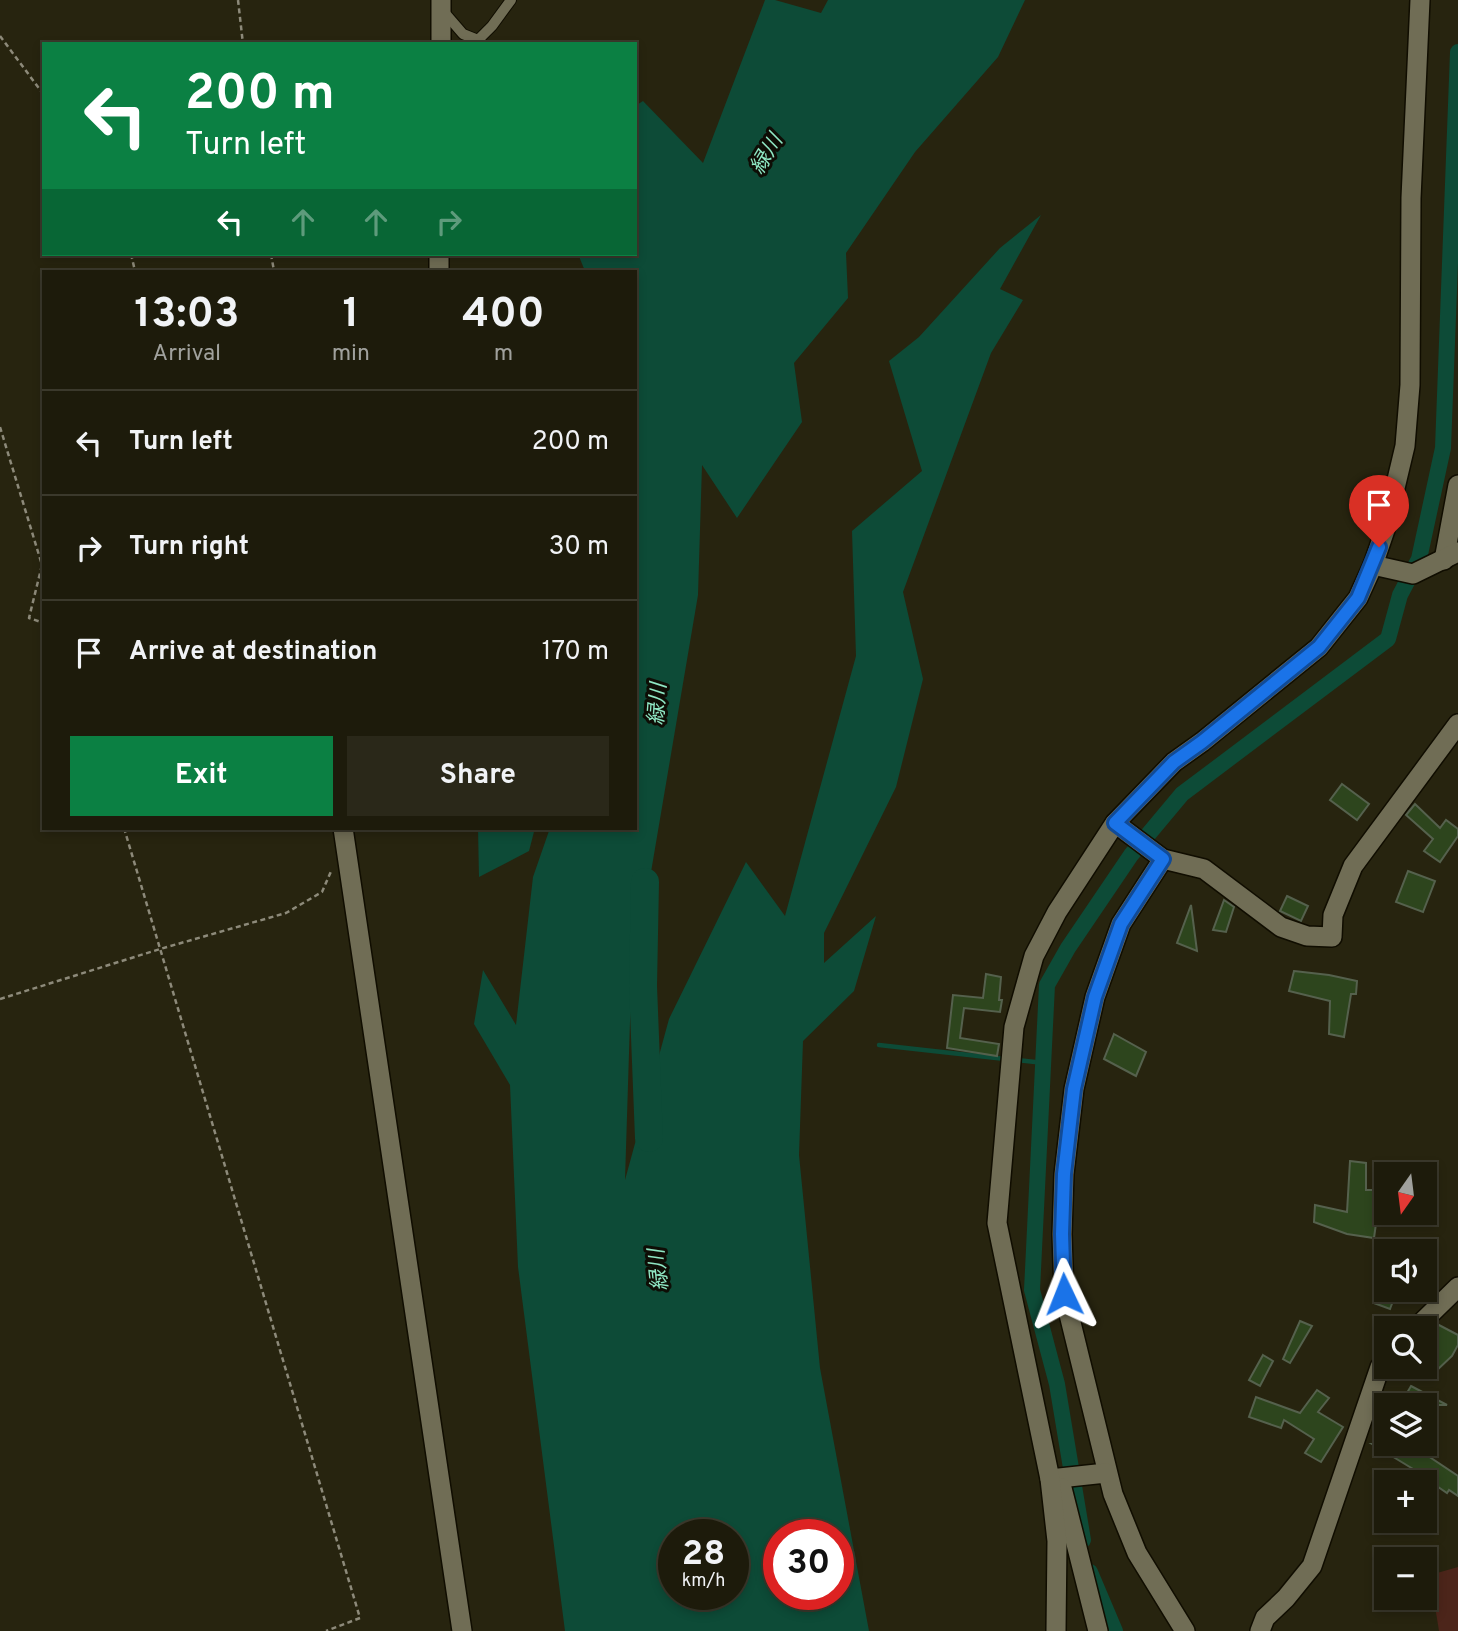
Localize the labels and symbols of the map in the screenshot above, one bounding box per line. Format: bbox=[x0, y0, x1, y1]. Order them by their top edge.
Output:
water label: 緑川 bbox=[745, 128, 791, 180]
pin bbox=[1349, 475, 1409, 547]
water label: 緑川 bbox=[644, 680, 674, 726]
north arrow bbox=[1374, 1162, 1437, 1225]
water label: 緑川 bbox=[644, 1246, 675, 1292]
position arrow bbox=[1027, 1257, 1101, 1331]
speed limit sign: 30 bbox=[763, 1519, 854, 1610]

